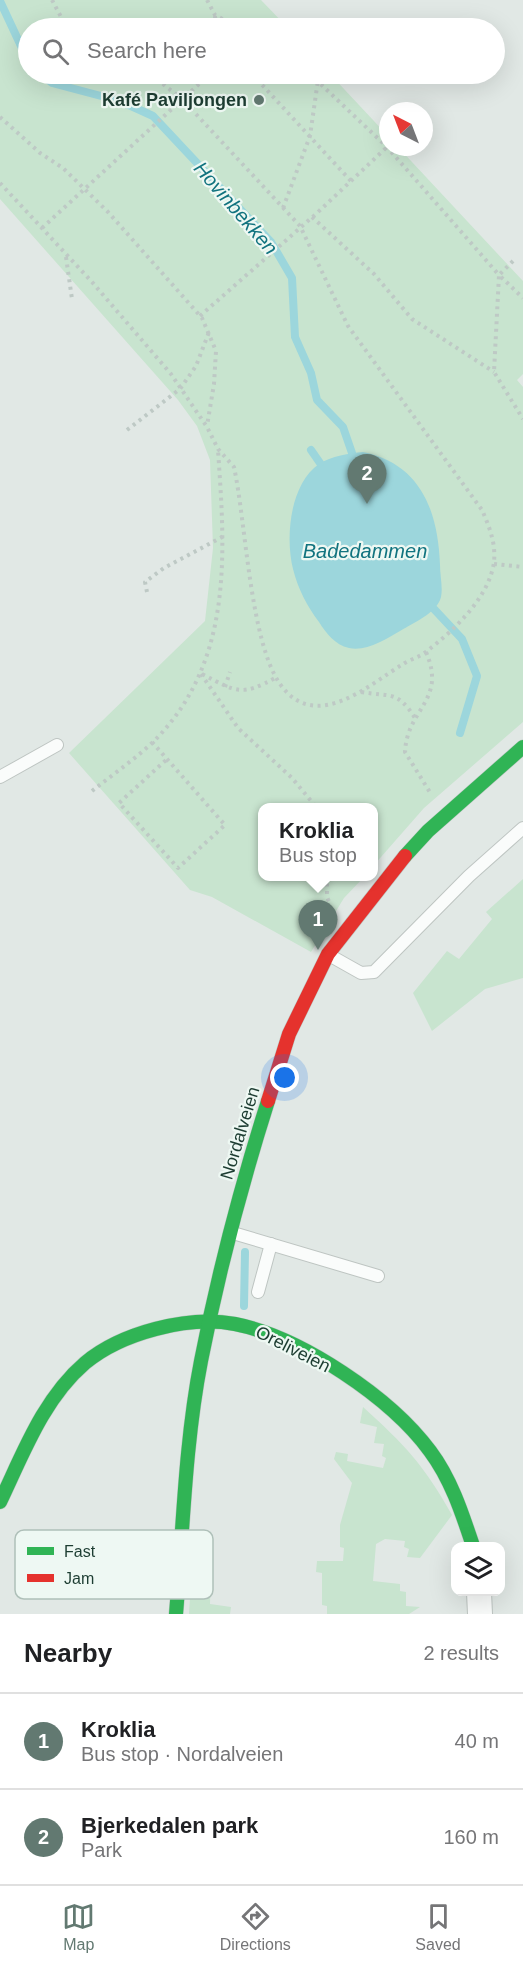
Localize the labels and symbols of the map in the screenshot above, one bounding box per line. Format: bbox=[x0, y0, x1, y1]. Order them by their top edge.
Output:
place label: Kafé Paviljongen bbox=[102, 90, 247, 110]
marker: Kafé Paviljongen bbox=[252, 93, 266, 107]
north arrow bbox=[379, 102, 433, 156]
water label: Hovinbekken bbox=[190, 157, 282, 259]
pin: 2 bbox=[348, 454, 386, 504]
water label: Badedammen bbox=[303, 540, 427, 562]
pin: 1 bbox=[298, 900, 338, 950]
your location bbox=[270, 1063, 299, 1092]
street label: Nordalveien bbox=[216, 1084, 264, 1182]
street label: Oreliveien bbox=[252, 1322, 334, 1376]
legend bbox=[15, 1530, 213, 1599]
text: Fast bbox=[64, 1543, 96, 1560]
text: Jam bbox=[64, 1570, 94, 1587]

